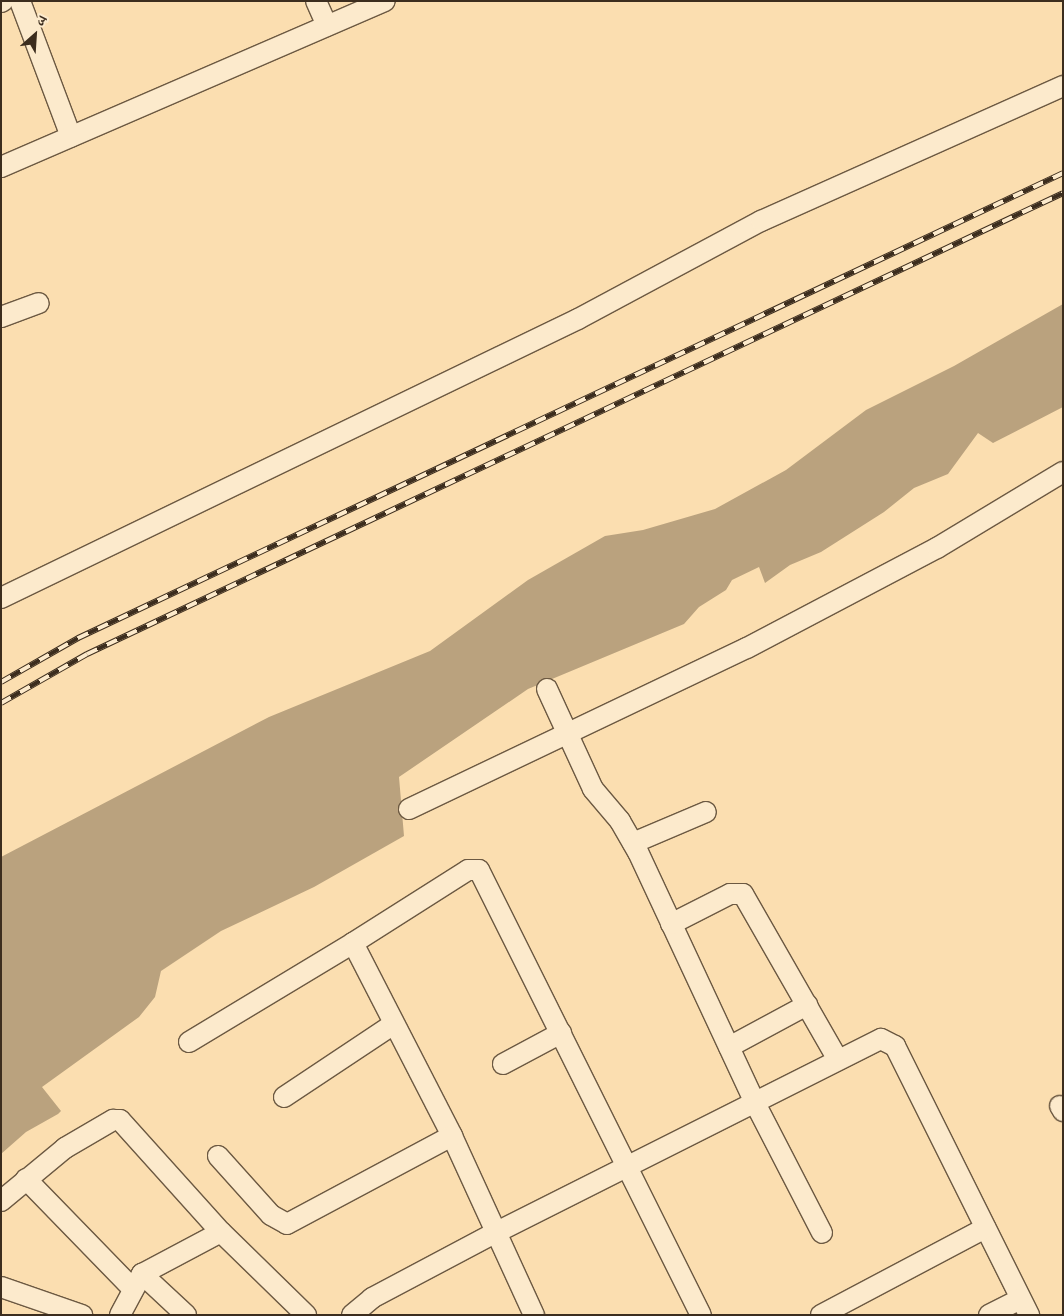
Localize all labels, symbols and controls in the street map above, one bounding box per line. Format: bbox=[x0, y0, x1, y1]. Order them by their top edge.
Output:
north arrow bbox=[10, 10, 60, 60]
text: उ bbox=[35, 12, 49, 30]

